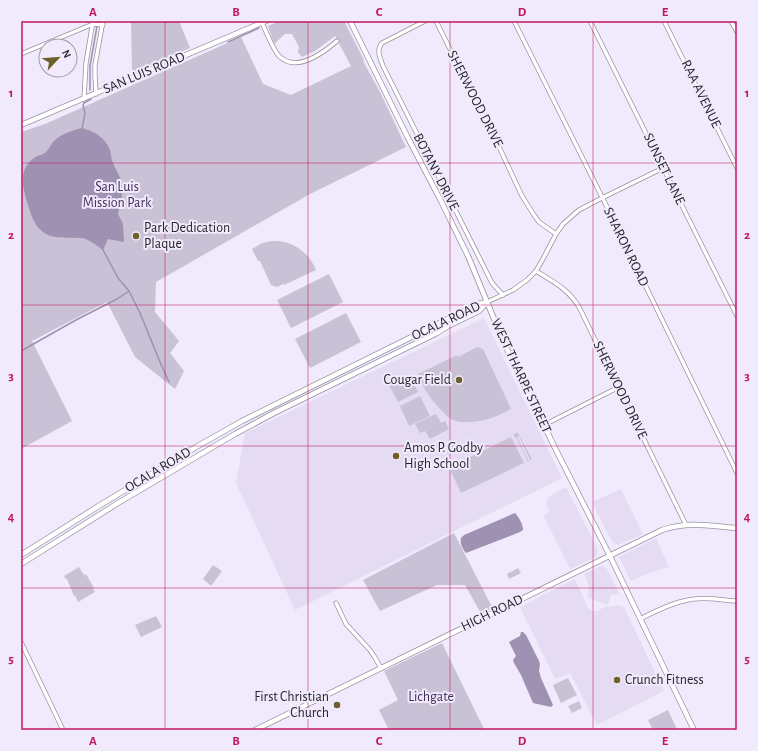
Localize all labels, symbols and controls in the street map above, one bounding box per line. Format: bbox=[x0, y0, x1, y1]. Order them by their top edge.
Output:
text: A bbox=[89, 6, 97, 19]
text: B bbox=[232, 6, 240, 19]
text: C bbox=[376, 6, 383, 19]
text: D bbox=[518, 6, 527, 19]
text: E bbox=[662, 6, 669, 19]
north arrow bbox=[38, 38, 78, 78]
text: N bbox=[60, 48, 73, 60]
street label: SHERWOOD DRIVE bbox=[445, 48, 506, 150]
street label: SAN LUIS ROAD bbox=[101, 49, 187, 97]
street label: RAA AVENUE bbox=[679, 58, 724, 130]
text: 1 bbox=[9, 87, 13, 100]
text: 1 bbox=[745, 87, 749, 100]
street label: BOTANY DRIVE bbox=[411, 131, 461, 213]
street label: SUNSET LANE bbox=[641, 131, 687, 207]
park label: San Luis Mission Park bbox=[83, 180, 152, 210]
street label: SHARON ROAD bbox=[601, 205, 651, 289]
place label: Park Dedication Plaque bbox=[144, 221, 230, 251]
text: 2 bbox=[8, 229, 14, 242]
text: 2 bbox=[744, 229, 750, 242]
marker: Park Dedication Plaque bbox=[131, 231, 141, 241]
street label: OCALA ROAD bbox=[410, 299, 482, 343]
street label: WEST THARPE STREET bbox=[488, 316, 554, 436]
street label: SHERWOOD DRIVE bbox=[590, 339, 650, 441]
text: 3 bbox=[8, 370, 14, 383]
text: 3 bbox=[744, 370, 750, 383]
place label: Cougar Field bbox=[384, 373, 451, 387]
marker: Cougar Field bbox=[454, 375, 464, 385]
place label: Amos P. Godby High School bbox=[404, 441, 483, 471]
street label: OCALA ROAD bbox=[123, 445, 193, 495]
marker: Amos P. Godby High School bbox=[391, 451, 401, 461]
text: 4 bbox=[8, 511, 15, 524]
text: 4 bbox=[744, 511, 751, 524]
street label: HIGH ROAD bbox=[459, 592, 525, 634]
text: 5 bbox=[8, 653, 14, 666]
text: 5 bbox=[744, 653, 750, 666]
place label: Crunch Fitness bbox=[625, 673, 704, 687]
marker: Crunch Fitness bbox=[612, 675, 622, 685]
place label: First Christian Church bbox=[254, 690, 329, 720]
park label: Lichgate bbox=[408, 690, 454, 704]
marker: First Christian Church bbox=[332, 700, 342, 710]
text: A bbox=[89, 735, 97, 748]
text: B bbox=[232, 735, 240, 748]
text: C bbox=[376, 735, 383, 748]
text: D bbox=[518, 735, 527, 748]
text: E bbox=[662, 735, 669, 748]

